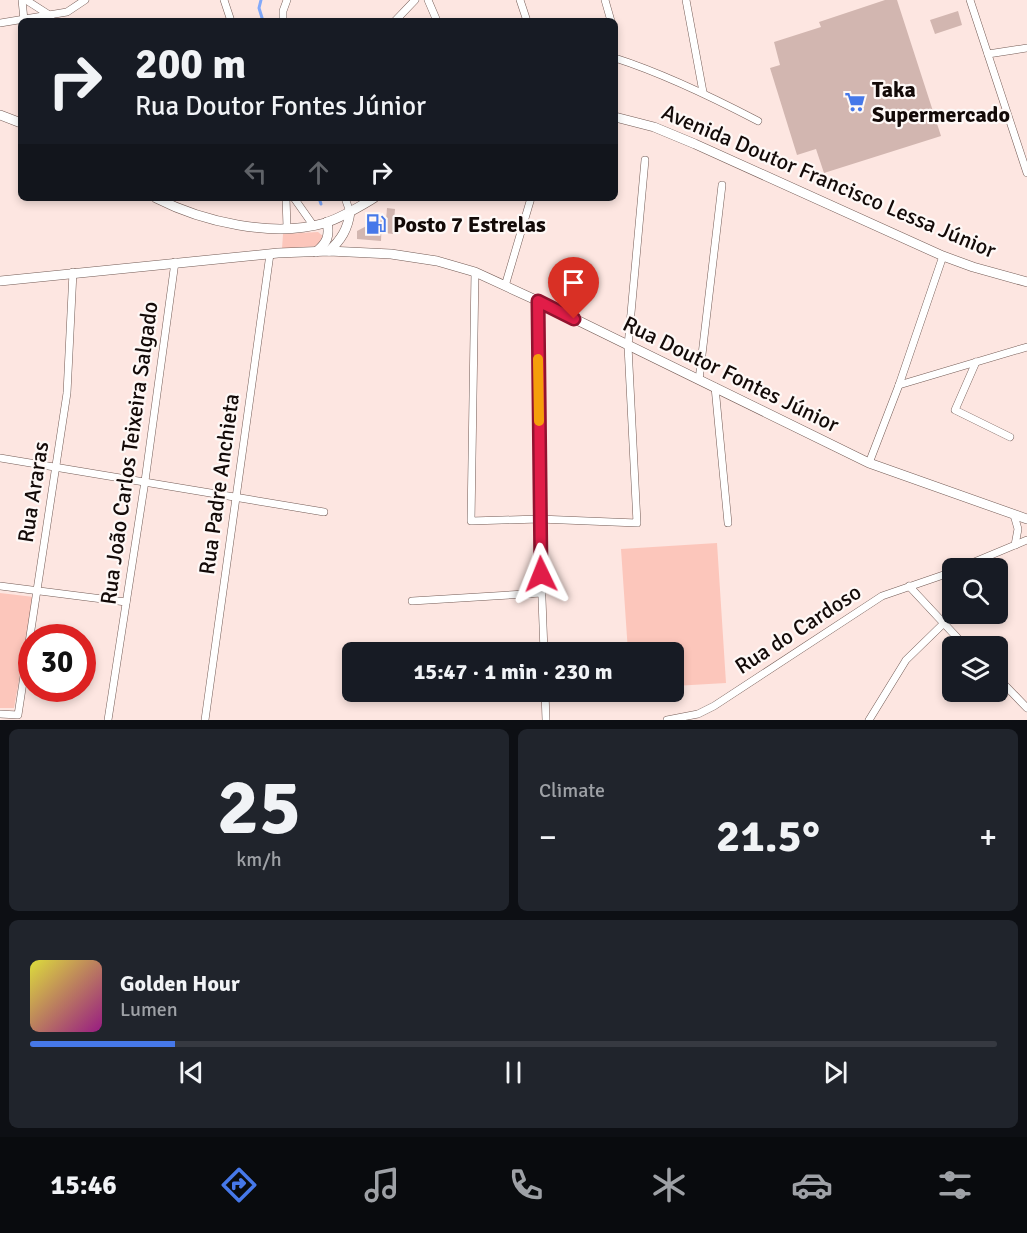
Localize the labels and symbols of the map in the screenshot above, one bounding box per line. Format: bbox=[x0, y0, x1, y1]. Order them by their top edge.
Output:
place label: Taka Supermercado bbox=[872, 76, 1010, 128]
supermarket icon: Taka Supermercado bbox=[843, 90, 867, 114]
street label: Avenida Doutor Francisco Lessa Júnior bbox=[658, 98, 1000, 264]
place label: Posto 7 Estrelas bbox=[393, 211, 546, 238]
fuel station icon: Posto 7 Estrelas bbox=[364, 212, 388, 236]
pin bbox=[548, 257, 599, 319]
street label: Rua João Carlos Teixeira Salgado bbox=[94, 300, 164, 606]
street label: Rua Doutor Fontes Júnior bbox=[619, 310, 843, 438]
street label: Rua Padre Anchieta bbox=[193, 392, 245, 576]
street label: Rua Araras bbox=[12, 440, 54, 544]
position arrow bbox=[509, 542, 573, 606]
street label: Rua do Cardoso bbox=[730, 578, 866, 680]
speed limit sign: 30 bbox=[18, 624, 96, 702]

